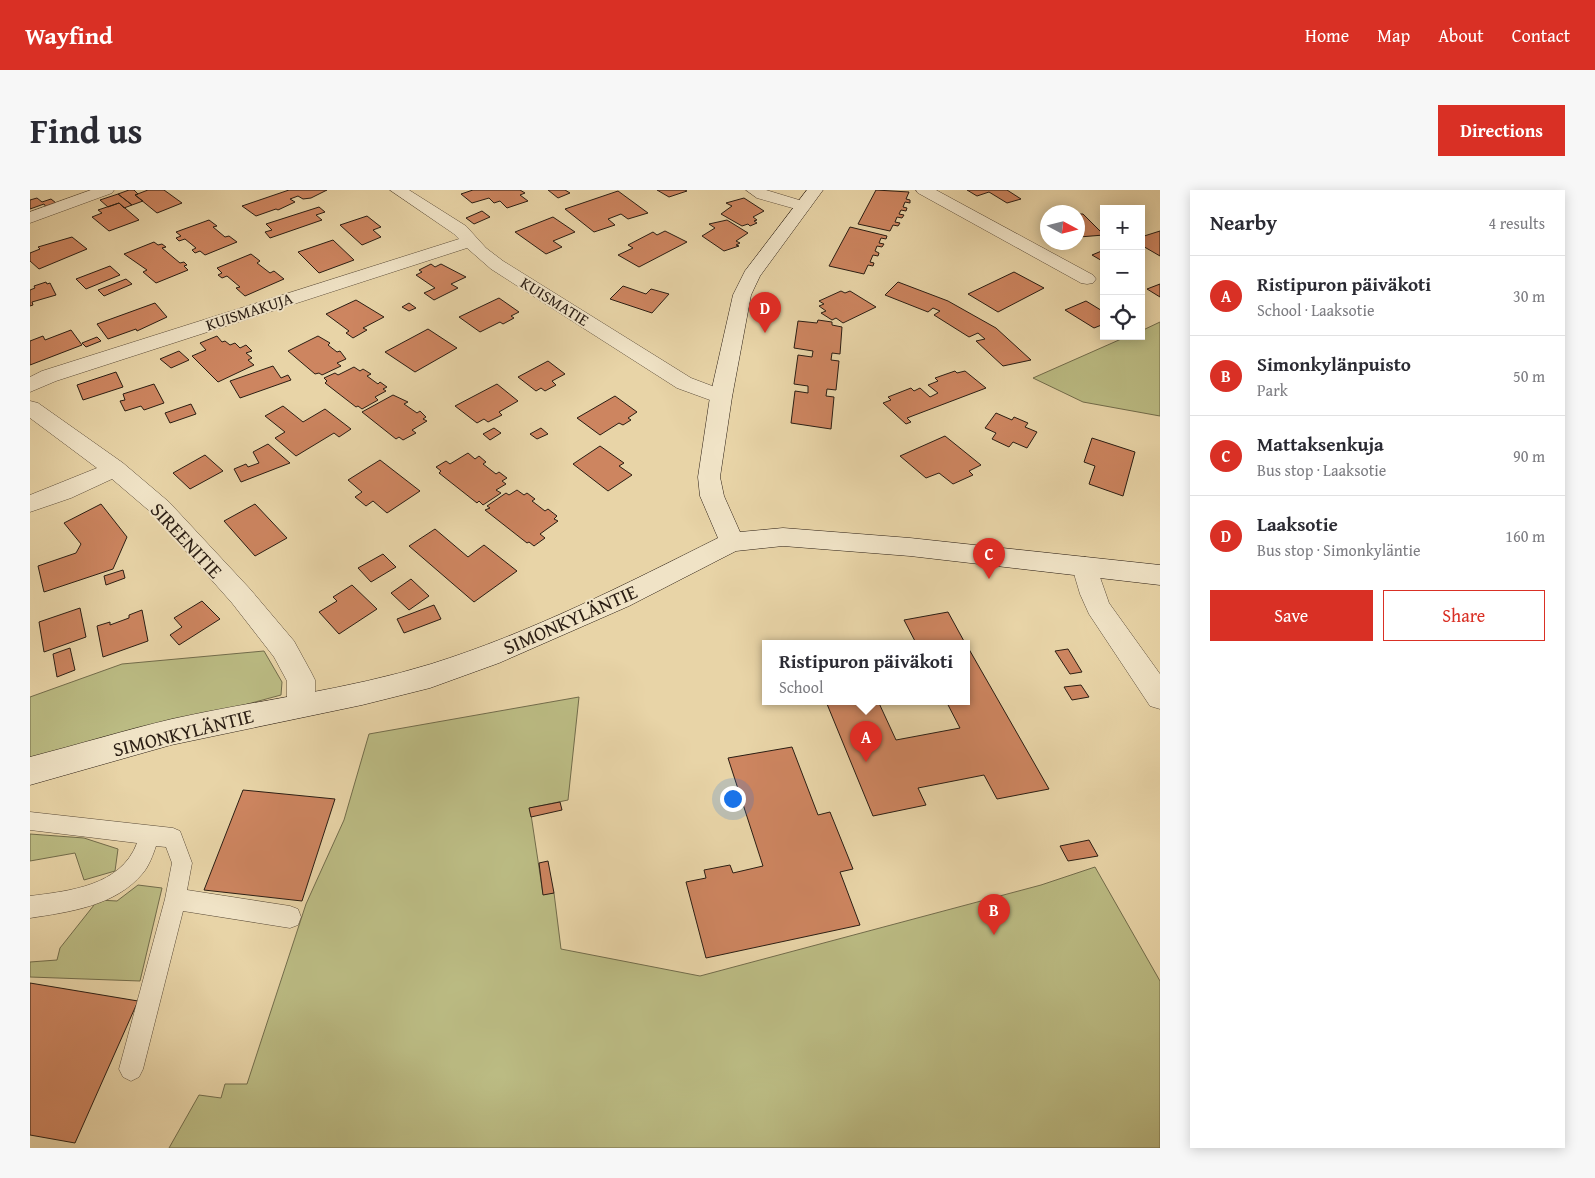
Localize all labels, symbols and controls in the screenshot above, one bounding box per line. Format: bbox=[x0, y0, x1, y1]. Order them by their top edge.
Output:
text: Wayfind bbox=[25, 18, 113, 53]
text: Home bbox=[1305, 22, 1349, 49]
text: Map bbox=[1377, 22, 1410, 49]
text: About bbox=[1438, 22, 1484, 49]
text: Contact bbox=[1512, 22, 1570, 49]
text: Find us bbox=[30, 105, 143, 156]
button: Directions bbox=[1438, 105, 1565, 156]
north arrow bbox=[1040, 205, 1085, 250]
map controls bbox=[1100, 205, 1145, 340]
button: + bbox=[1100, 205, 1145, 250]
text: Nearby bbox=[1210, 207, 1277, 238]
text: 4 results bbox=[1488, 211, 1545, 235]
button: − bbox=[1100, 250, 1145, 295]
street label: KUISMATIE bbox=[516, 270, 594, 332]
text: Ristipuron päiväkoti bbox=[1257, 270, 1431, 298]
text: A bbox=[1221, 284, 1231, 308]
text: 30 m bbox=[1513, 284, 1545, 308]
street label: KUISMAKUJA bbox=[202, 286, 296, 336]
pin: D bbox=[749, 292, 781, 333]
button: locate bbox=[1100, 295, 1145, 340]
text: School · Laaksotie bbox=[1257, 298, 1374, 322]
text: Simonkylänpuisto bbox=[1257, 350, 1411, 378]
text: B bbox=[1221, 364, 1231, 388]
text: 50 m bbox=[1513, 364, 1545, 388]
text: Park bbox=[1257, 378, 1288, 402]
text: Mattaksenkuja bbox=[1257, 430, 1384, 458]
text: C bbox=[1221, 444, 1231, 468]
text: 90 m bbox=[1513, 444, 1545, 468]
text: Bus stop · Laaksotie bbox=[1257, 458, 1386, 482]
street label: SIREENITIE bbox=[144, 496, 230, 584]
text: Laaksotie bbox=[1257, 510, 1338, 538]
text: D bbox=[1221, 524, 1231, 548]
text: 160 m bbox=[1505, 524, 1545, 548]
pin: C bbox=[973, 538, 1005, 579]
text: Bus stop · Simonkyläntie bbox=[1257, 538, 1420, 562]
street label: SIMONKYLÄNTIE bbox=[498, 577, 642, 661]
button: Save bbox=[1210, 590, 1373, 641]
button: Share bbox=[1383, 590, 1545, 641]
popup bbox=[762, 640, 970, 705]
text: Ristipuron päiväkoti bbox=[779, 647, 953, 675]
text: School bbox=[779, 675, 823, 699]
street label: SIMONKYLÄNTIE bbox=[110, 701, 256, 763]
pin: A bbox=[850, 721, 882, 762]
your location bbox=[720, 786, 746, 812]
pin: B bbox=[978, 894, 1010, 935]

